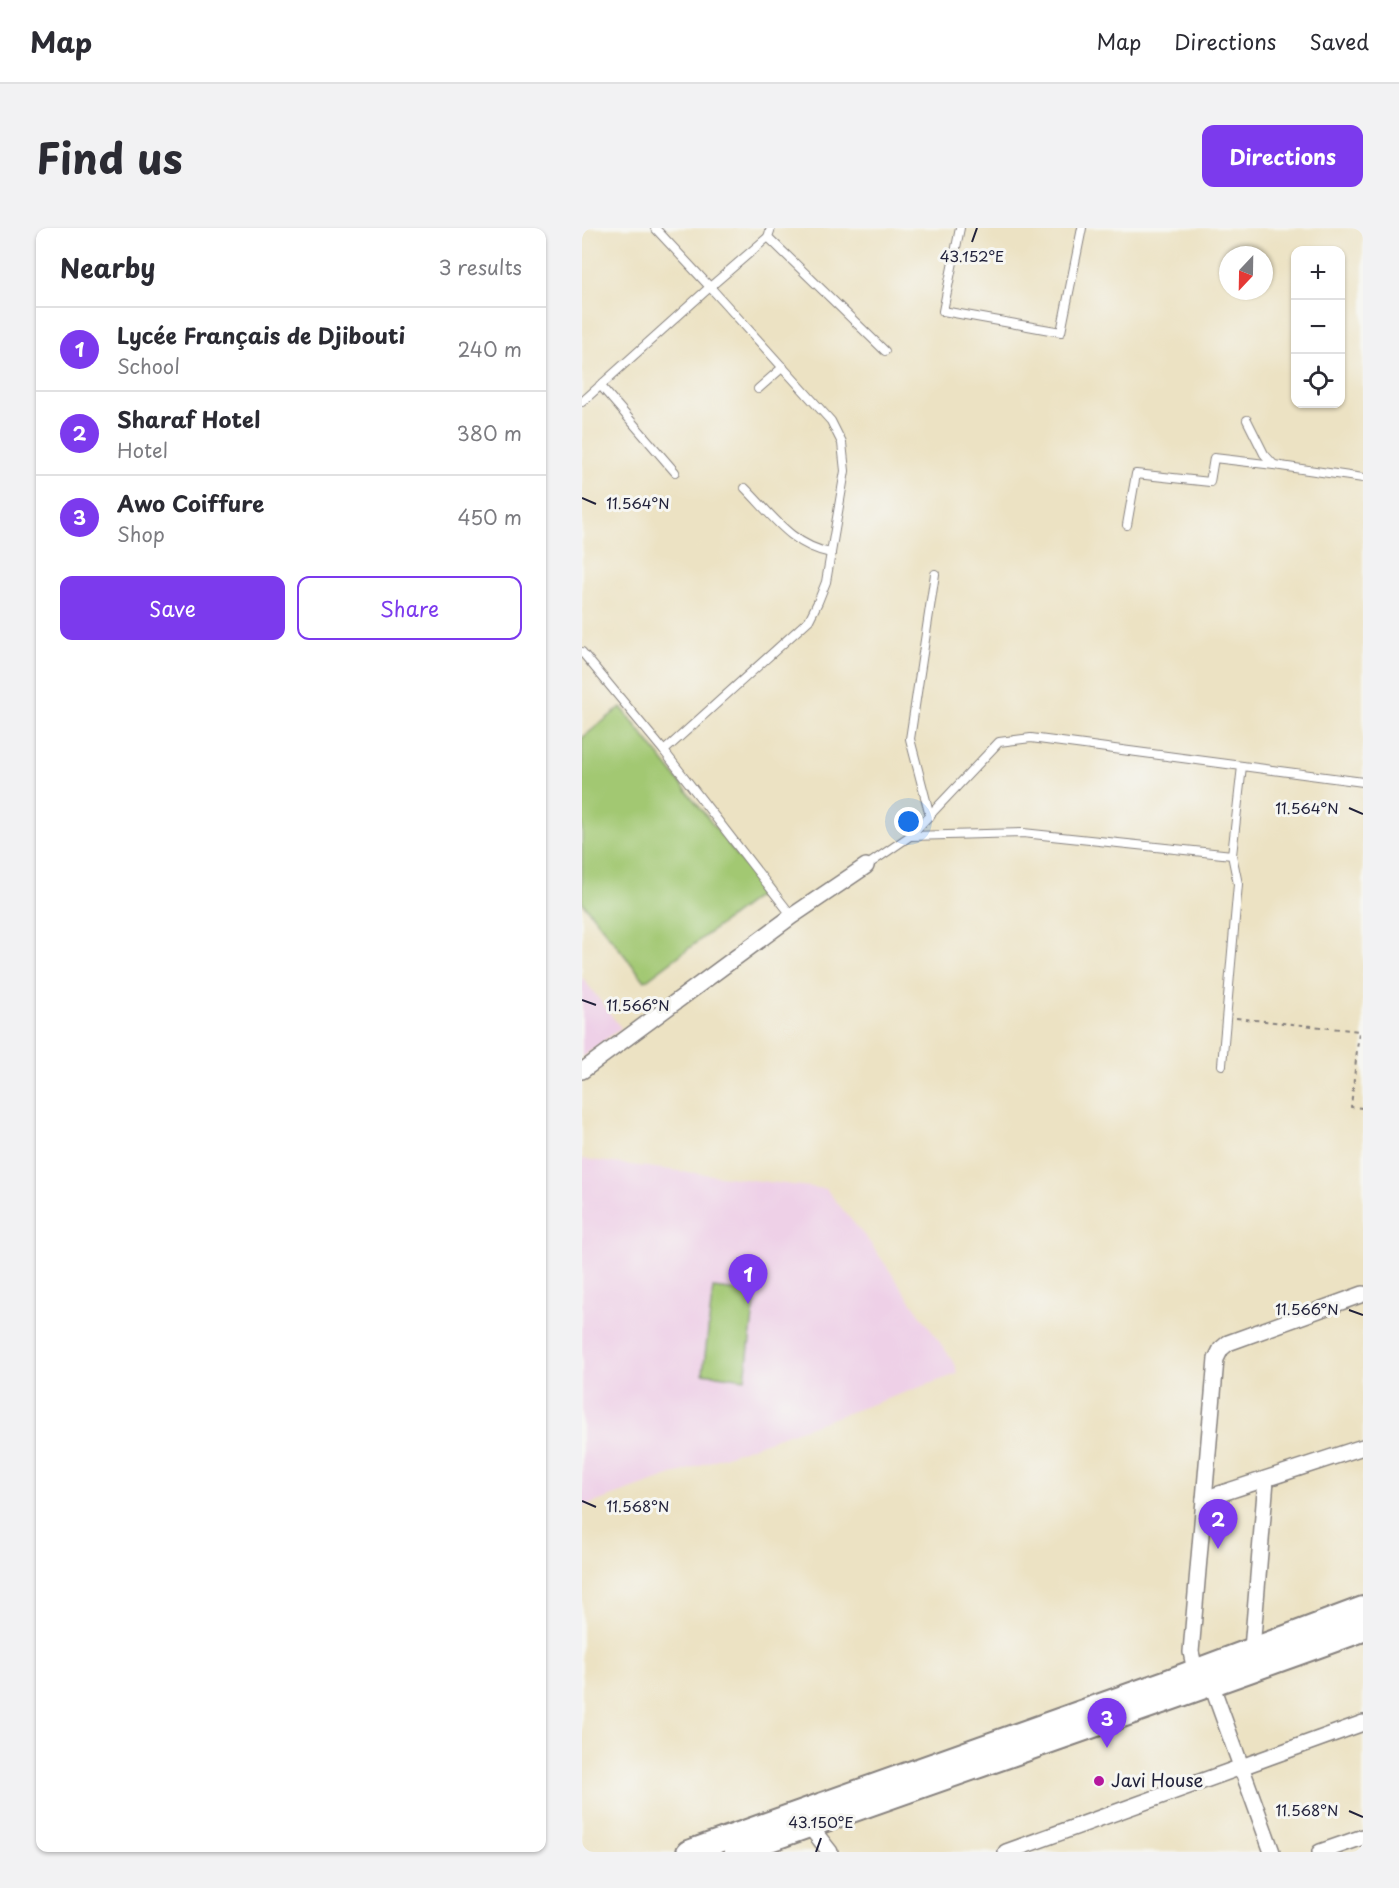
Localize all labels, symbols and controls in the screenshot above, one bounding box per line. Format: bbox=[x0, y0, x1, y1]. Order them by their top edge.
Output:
text: Map bbox=[30, 20, 92, 63]
text: Map bbox=[1096, 25, 1141, 57]
text: Directions bbox=[1174, 25, 1276, 57]
text: Saved bbox=[1309, 25, 1369, 57]
text: Find us bbox=[36, 125, 183, 188]
button: Directions bbox=[1202, 125, 1363, 187]
text: 43.152°E bbox=[940, 244, 1004, 267]
north arrow bbox=[1219, 246, 1273, 300]
map controls bbox=[1291, 246, 1345, 408]
button: + bbox=[1291, 246, 1345, 300]
text: Nearby bbox=[60, 248, 155, 287]
text: 3 results bbox=[439, 252, 522, 282]
button: − bbox=[1291, 300, 1345, 354]
text: Lycée Français de Djibouti bbox=[117, 318, 405, 351]
text: 1 bbox=[75, 334, 84, 364]
text: 240 m bbox=[457, 334, 522, 364]
text: School bbox=[117, 351, 180, 381]
button: locate bbox=[1291, 354, 1345, 408]
text: Sharaf Hotel bbox=[117, 402, 260, 435]
text: 2 bbox=[72, 418, 87, 448]
text: 380 m bbox=[456, 418, 522, 448]
text: Hotel bbox=[117, 435, 168, 465]
text: Awo Coiffure bbox=[117, 486, 264, 519]
text: 11.564°N bbox=[606, 491, 670, 514]
text: 3 bbox=[73, 502, 86, 532]
text: 450 m bbox=[457, 502, 522, 532]
text: Shop bbox=[117, 519, 165, 549]
button: Save bbox=[60, 576, 285, 640]
button: Share bbox=[297, 576, 522, 640]
text: 11.564°N bbox=[1275, 796, 1339, 819]
your location bbox=[894, 807, 923, 836]
text: 11.566°N bbox=[606, 993, 670, 1016]
pin: 1 bbox=[728, 1254, 768, 1304]
text: 11.566°N bbox=[1275, 1297, 1339, 1320]
text: 11.568°N bbox=[607, 1494, 669, 1517]
pin: 2 bbox=[1198, 1500, 1238, 1549]
pin: 3 bbox=[1088, 1698, 1126, 1748]
place label: Javi House bbox=[1111, 1766, 1204, 1793]
marker: Javi House bbox=[1092, 1774, 1106, 1788]
text: 11.568°N bbox=[1276, 1798, 1338, 1821]
text: 43.150°E bbox=[788, 1810, 854, 1833]

